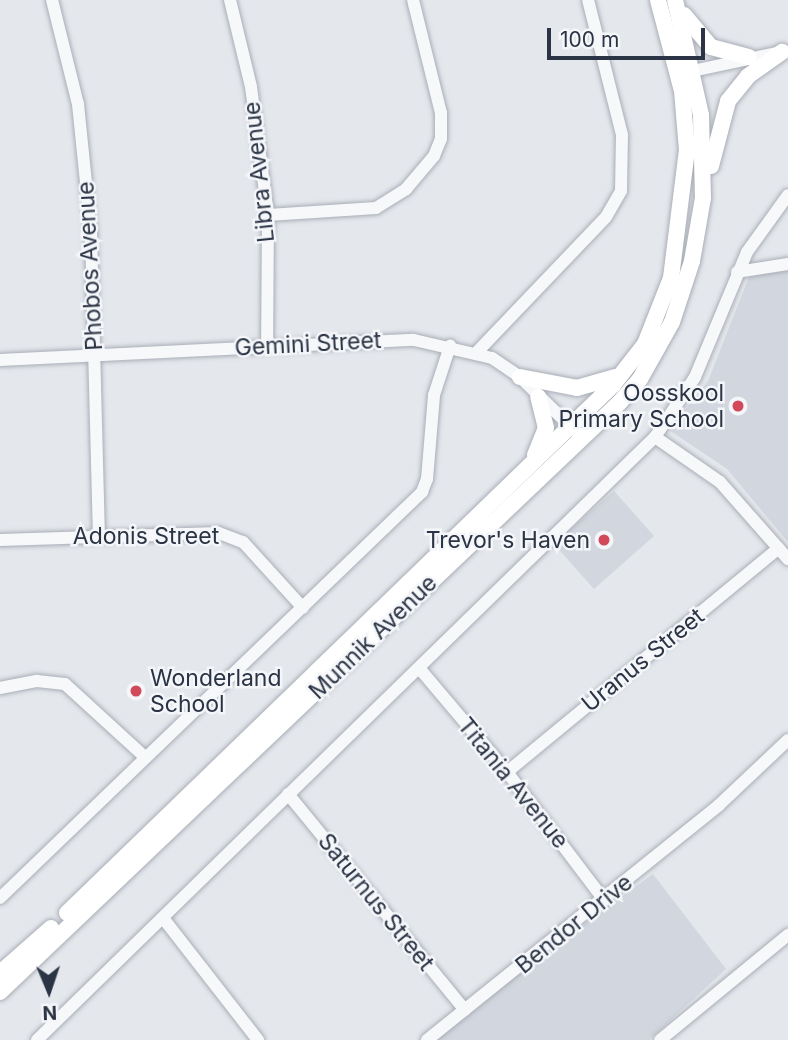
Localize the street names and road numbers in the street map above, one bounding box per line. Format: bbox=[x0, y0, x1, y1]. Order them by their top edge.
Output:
street label: Libra Avenue bbox=[238, 100, 280, 244]
street label: Phobos Avenue bbox=[72, 181, 108, 351]
street label: Gemini Street bbox=[234, 326, 382, 362]
street label: Adonis Street bbox=[73, 522, 219, 550]
street label: Munnik Avenue bbox=[303, 569, 443, 705]
street label: Uranus Street bbox=[576, 602, 710, 718]
street label: Titania Avenue bbox=[452, 712, 574, 854]
street label: Saturnus Street bbox=[312, 828, 440, 976]
street label: Bendor Drive bbox=[510, 869, 638, 979]

